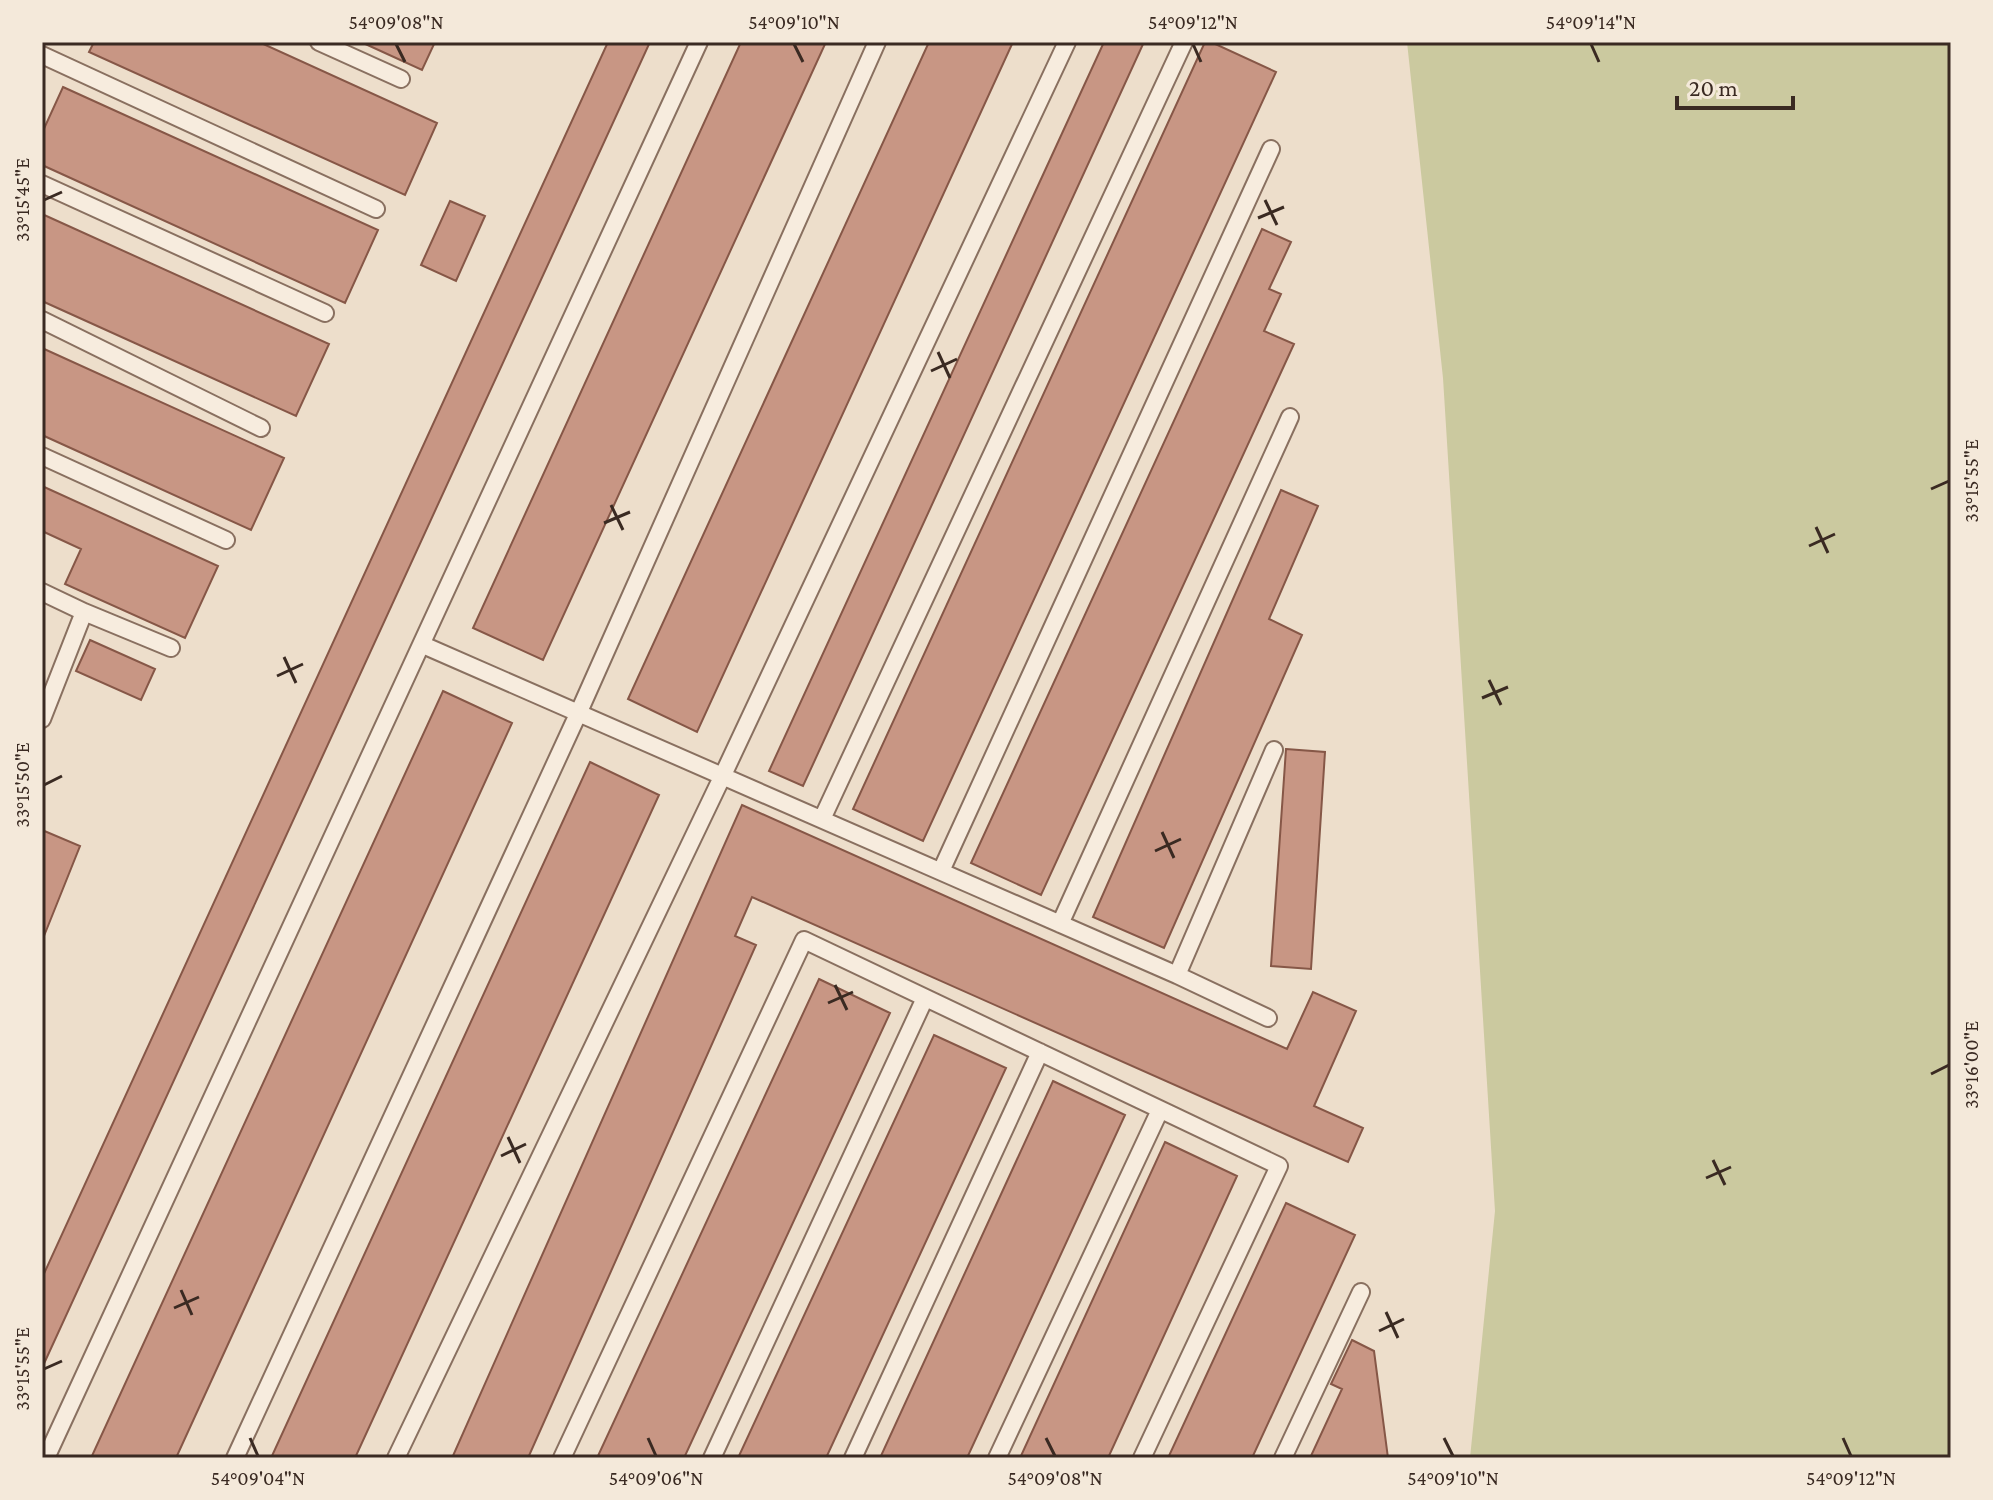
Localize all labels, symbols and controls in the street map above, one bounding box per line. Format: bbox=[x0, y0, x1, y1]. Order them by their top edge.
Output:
text: 54°09'08"N bbox=[348, 11, 444, 33]
text: 54°09'10"N bbox=[748, 11, 840, 33]
text: 54°09'12"N bbox=[1148, 11, 1238, 33]
text: 54°09'14"N bbox=[1546, 11, 1636, 33]
scale bar bbox=[1677, 60, 1793, 110]
text: 20 m bbox=[1689, 74, 1738, 101]
text: 33°15'45"E bbox=[11, 158, 33, 242]
text: 33°15'55"E bbox=[1960, 439, 1982, 523]
text: 33°15'50"E bbox=[11, 742, 33, 828]
text: 33°16'00"E bbox=[1960, 1021, 1982, 1109]
text: 33°15'55"E bbox=[11, 1327, 33, 1411]
text: 54°09'04"N bbox=[211, 1467, 305, 1489]
text: 54°09'06"N bbox=[609, 1467, 703, 1489]
text: 54°09'08"N bbox=[1007, 1467, 1103, 1489]
text: 54°09'10"N bbox=[1407, 1467, 1499, 1489]
text: 54°09'12"N bbox=[1806, 1467, 1896, 1489]

